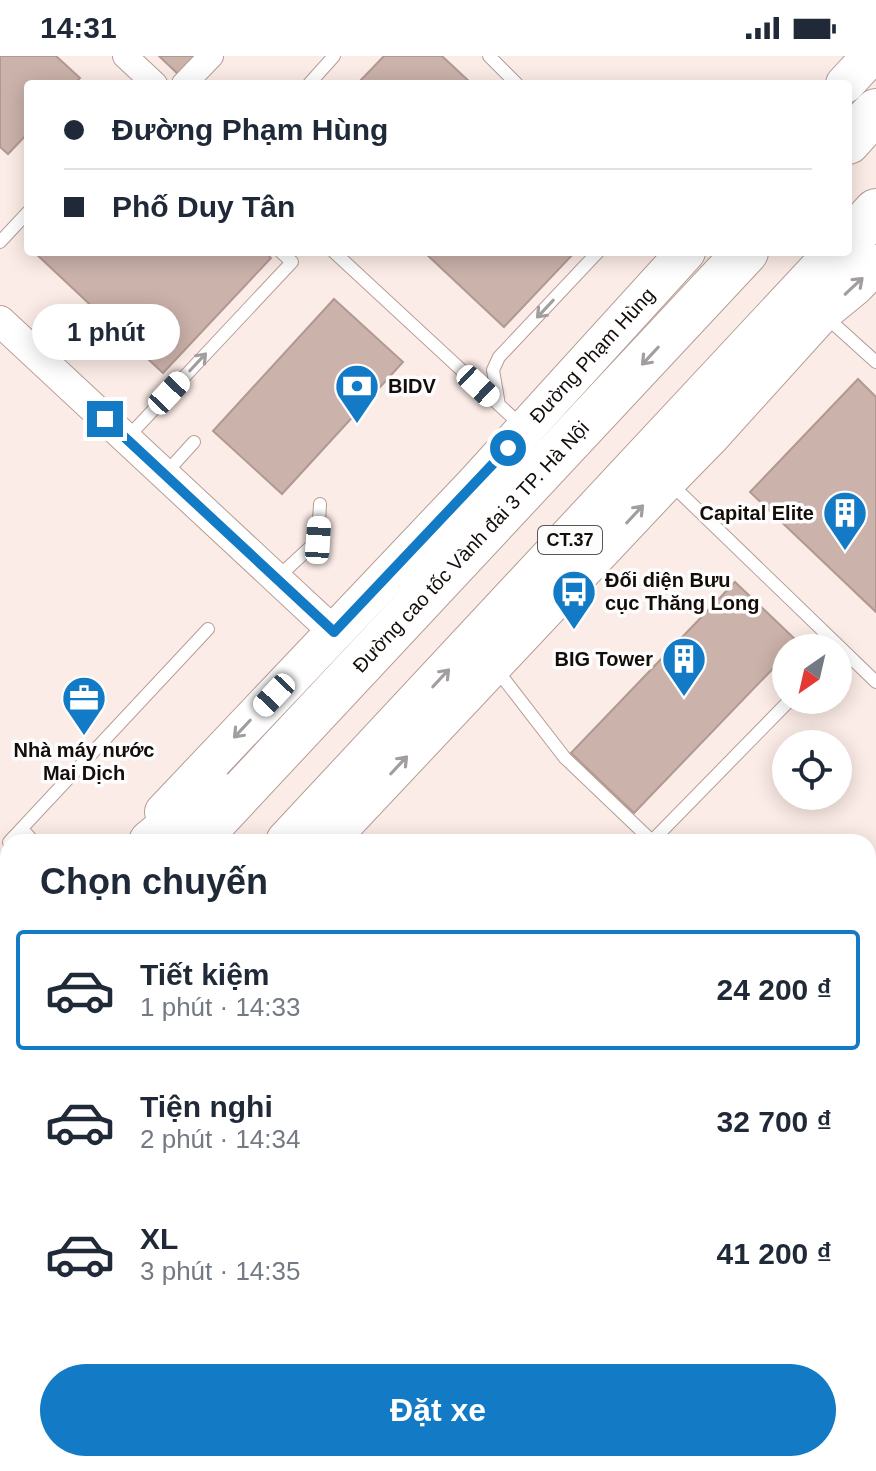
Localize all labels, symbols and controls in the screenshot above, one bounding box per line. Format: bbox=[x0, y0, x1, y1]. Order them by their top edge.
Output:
text: 14:31 bbox=[40, 11, 117, 44]
text: Đường Phạm Hùng bbox=[112, 113, 388, 146]
text: Phố Duy Tân bbox=[112, 190, 295, 223]
one-way arrow bbox=[843, 278, 863, 296]
street label: Đường Phạm Hùng bbox=[525, 283, 659, 427]
one-way arrow bbox=[536, 298, 554, 318]
callout: 1 phút bbox=[31, 303, 179, 359]
text: 1 phút bbox=[67, 317, 145, 347]
one-way arrow bbox=[641, 345, 659, 365]
one-way arrow bbox=[189, 352, 208, 372]
car bbox=[452, 361, 504, 411]
bank icon: BIDV bbox=[333, 362, 381, 425]
car bbox=[144, 367, 194, 419]
place label: BIDV bbox=[388, 375, 436, 397]
route end bbox=[87, 401, 123, 437]
street label: Đường cao tốc Vành đai 3 TP. Hà Nội bbox=[348, 417, 593, 677]
route start bbox=[490, 430, 526, 466]
building icon: Capital Elite bbox=[821, 489, 869, 552]
place label: Capital Elite bbox=[700, 502, 814, 524]
one-way arrow bbox=[626, 504, 645, 524]
car bbox=[304, 515, 332, 565]
road number: CT.37 bbox=[538, 526, 602, 554]
bus stop icon: Đối diện Bưu cục Thăng Long bbox=[550, 568, 598, 631]
place label: Đối diện Bưu cục Thăng Long bbox=[605, 569, 759, 614]
north arrow bbox=[772, 634, 852, 714]
map controls bbox=[772, 634, 852, 810]
building icon: BIG Tower bbox=[660, 635, 708, 698]
place label: BIG Tower bbox=[554, 648, 653, 670]
one-way arrow bbox=[432, 668, 451, 688]
car bbox=[249, 669, 299, 721]
office icon: Nhà máy nước Mai Dịch bbox=[60, 674, 108, 737]
one-way arrow bbox=[233, 719, 251, 739]
button: locate bbox=[772, 730, 852, 810]
place label: Nhà máy nước Mai Dịch bbox=[14, 739, 154, 784]
one-way arrow bbox=[390, 755, 408, 775]
text: Chọn chuyến bbox=[40, 861, 268, 902]
icon: car bbox=[44, 954, 116, 1026]
text: Tiết kiệm bbox=[140, 958, 270, 991]
text: 24 200 ₫ bbox=[717, 973, 832, 1006]
text: 1 phút · 14:33 bbox=[140, 992, 300, 1022]
icon: car bbox=[44, 1086, 116, 1158]
text: Tiện nghi bbox=[140, 1090, 273, 1123]
text: 32 700 ₫ bbox=[717, 1105, 832, 1138]
text: 2 phút · 14:34 bbox=[140, 1124, 300, 1154]
icon: car bbox=[44, 1218, 116, 1290]
text: XL bbox=[140, 1222, 178, 1255]
text: 41 200 ₫ bbox=[717, 1237, 832, 1270]
text: 3 phút · 14:35 bbox=[140, 1256, 300, 1286]
button: Đặt xe bbox=[40, 1364, 836, 1456]

